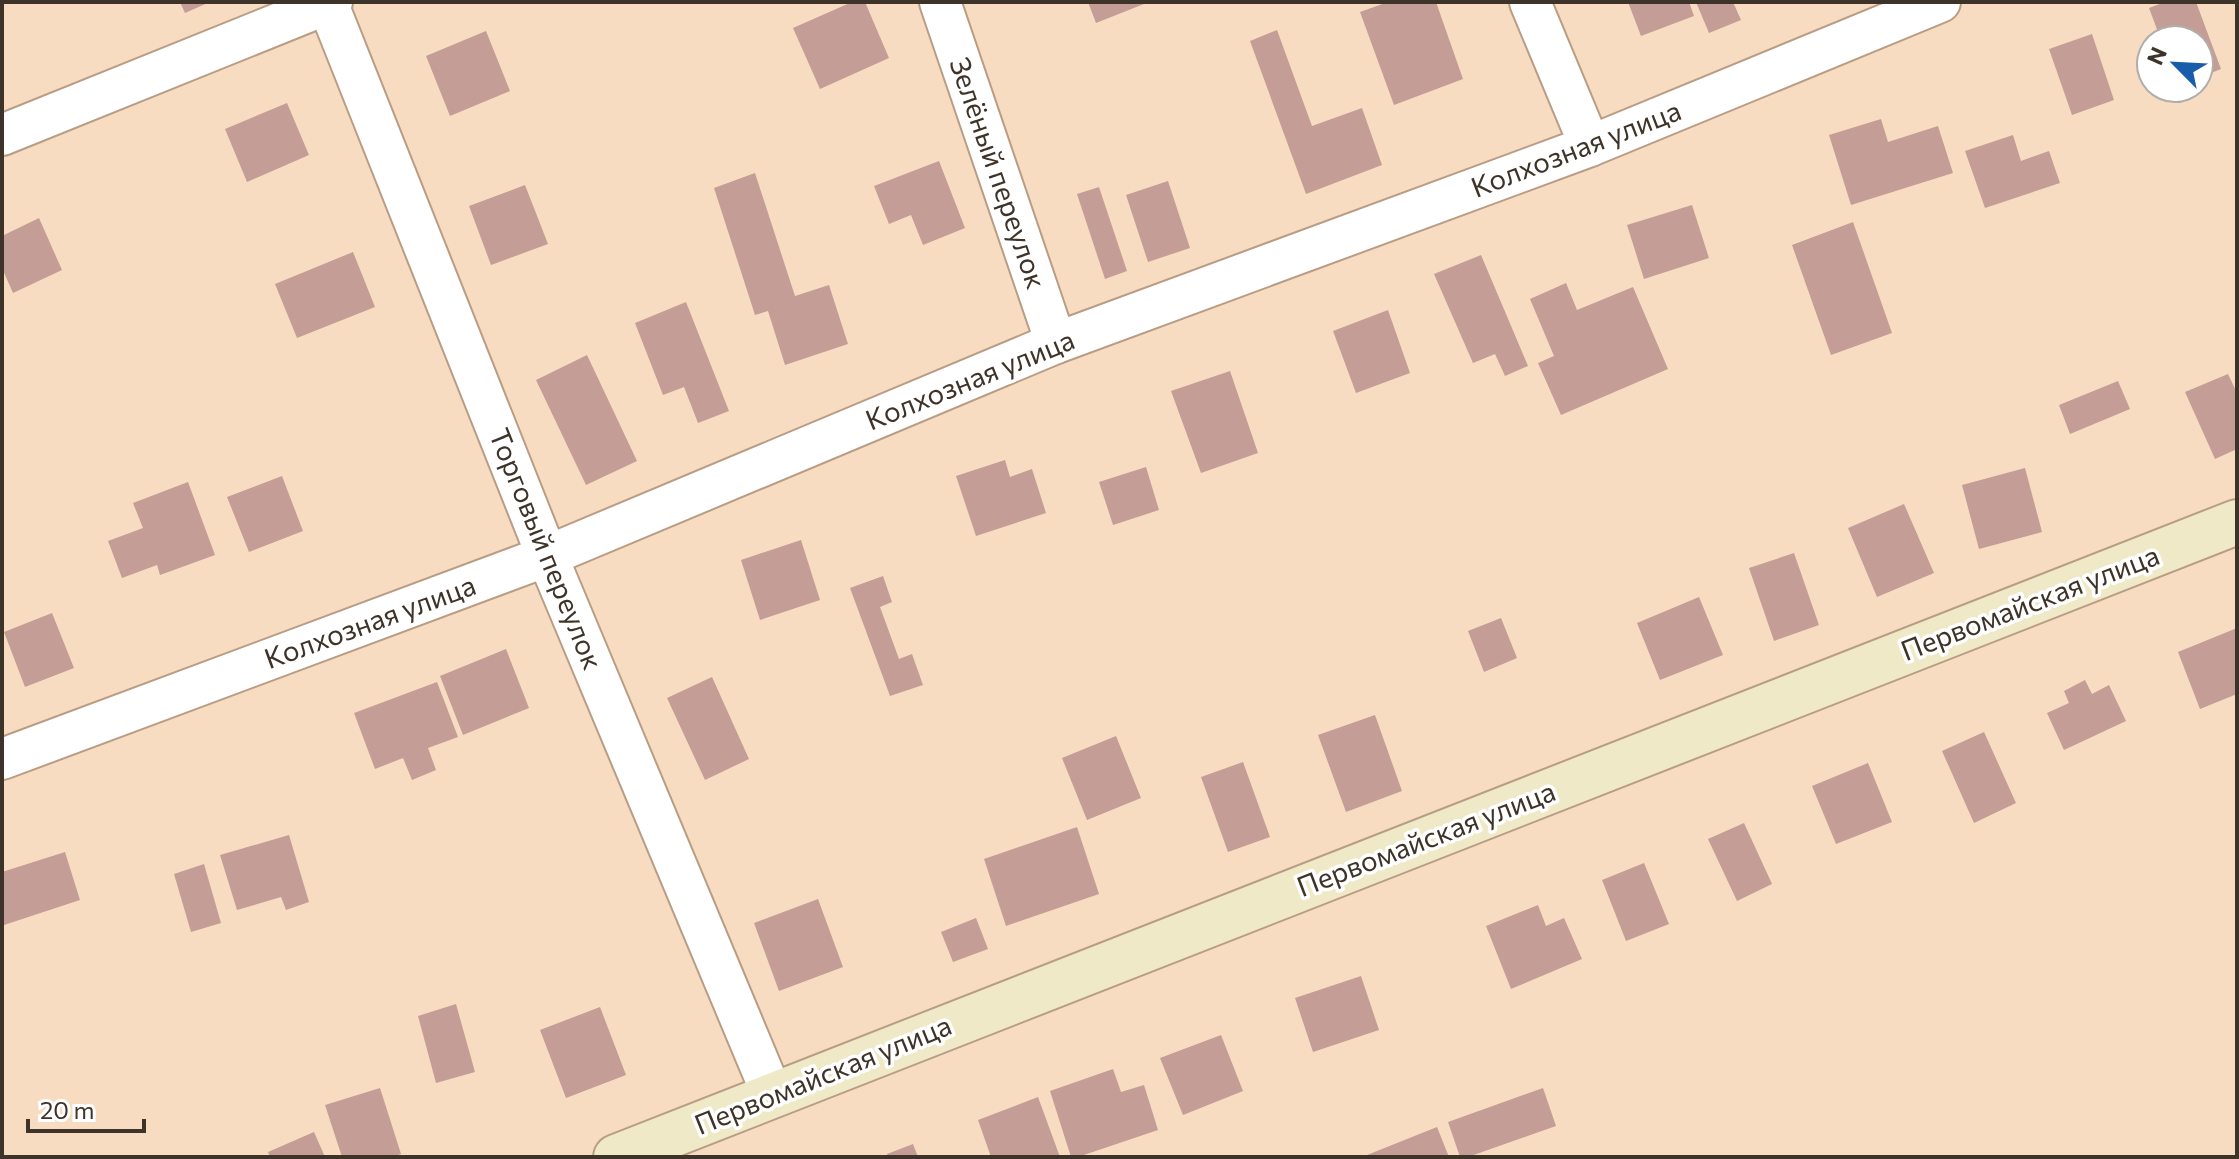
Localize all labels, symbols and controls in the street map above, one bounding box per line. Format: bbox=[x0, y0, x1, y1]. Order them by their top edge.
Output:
north arrow bbox=[2135, 24, 2215, 104]
text: N bbox=[2141, 43, 2172, 69]
street label: Зелёный переулок bbox=[943, 53, 1054, 293]
street label: Колхозная улица bbox=[1466, 92, 1685, 204]
street label: Колхозная улица bbox=[860, 322, 1079, 436]
street label: Торговый переулок bbox=[483, 423, 611, 674]
street label: Первомайская улица bbox=[1896, 537, 2164, 667]
street label: Колхозная улица bbox=[259, 567, 480, 675]
street label: Первомайская улица bbox=[1292, 773, 1560, 903]
street label: Первомайская улица bbox=[689, 1007, 956, 1141]
scale bar bbox=[28, 1083, 144, 1133]
text: 20 m bbox=[40, 1095, 94, 1124]

